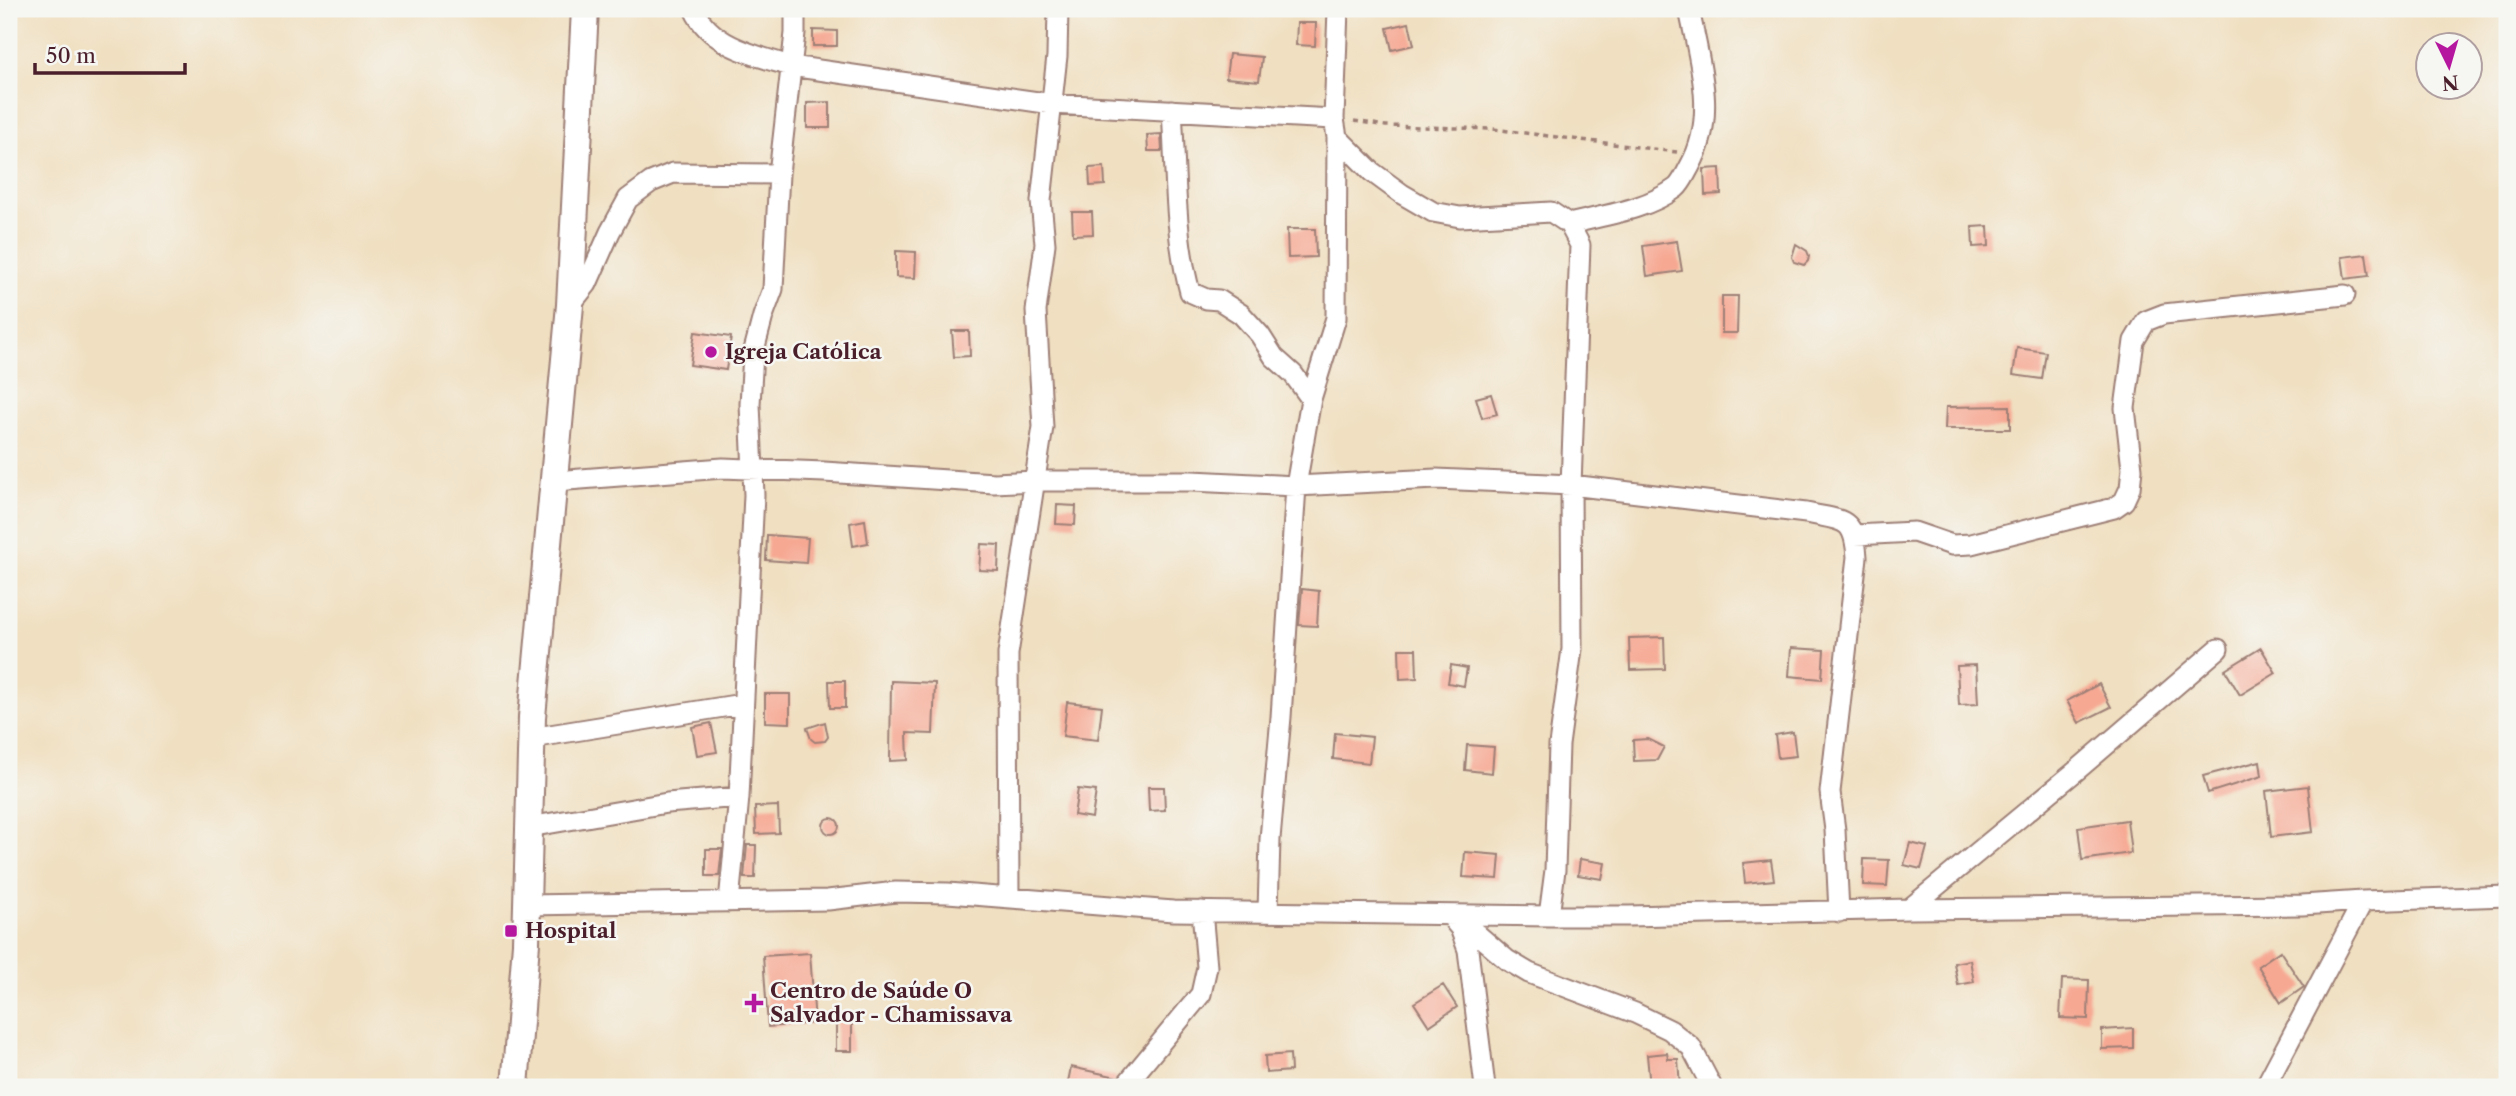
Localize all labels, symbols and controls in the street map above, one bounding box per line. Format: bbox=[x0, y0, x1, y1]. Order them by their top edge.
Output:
scale bar bbox=[35, 32, 186, 76]
north arrow bbox=[2414, 32, 2484, 102]
text: 50 m bbox=[46, 43, 96, 68]
text: N bbox=[2441, 70, 2460, 95]
place label: Igreja Católica bbox=[725, 339, 883, 364]
marker: Igreja Católica bbox=[703, 344, 719, 360]
place label: Hospital bbox=[525, 918, 616, 943]
marker: Hospital bbox=[503, 923, 519, 939]
place label: Centro de Saúde O Salvador - Chamissava bbox=[770, 978, 1013, 1027]
marker: Centro de Saúde O Salvador - Chamissava bbox=[744, 993, 764, 1013]

